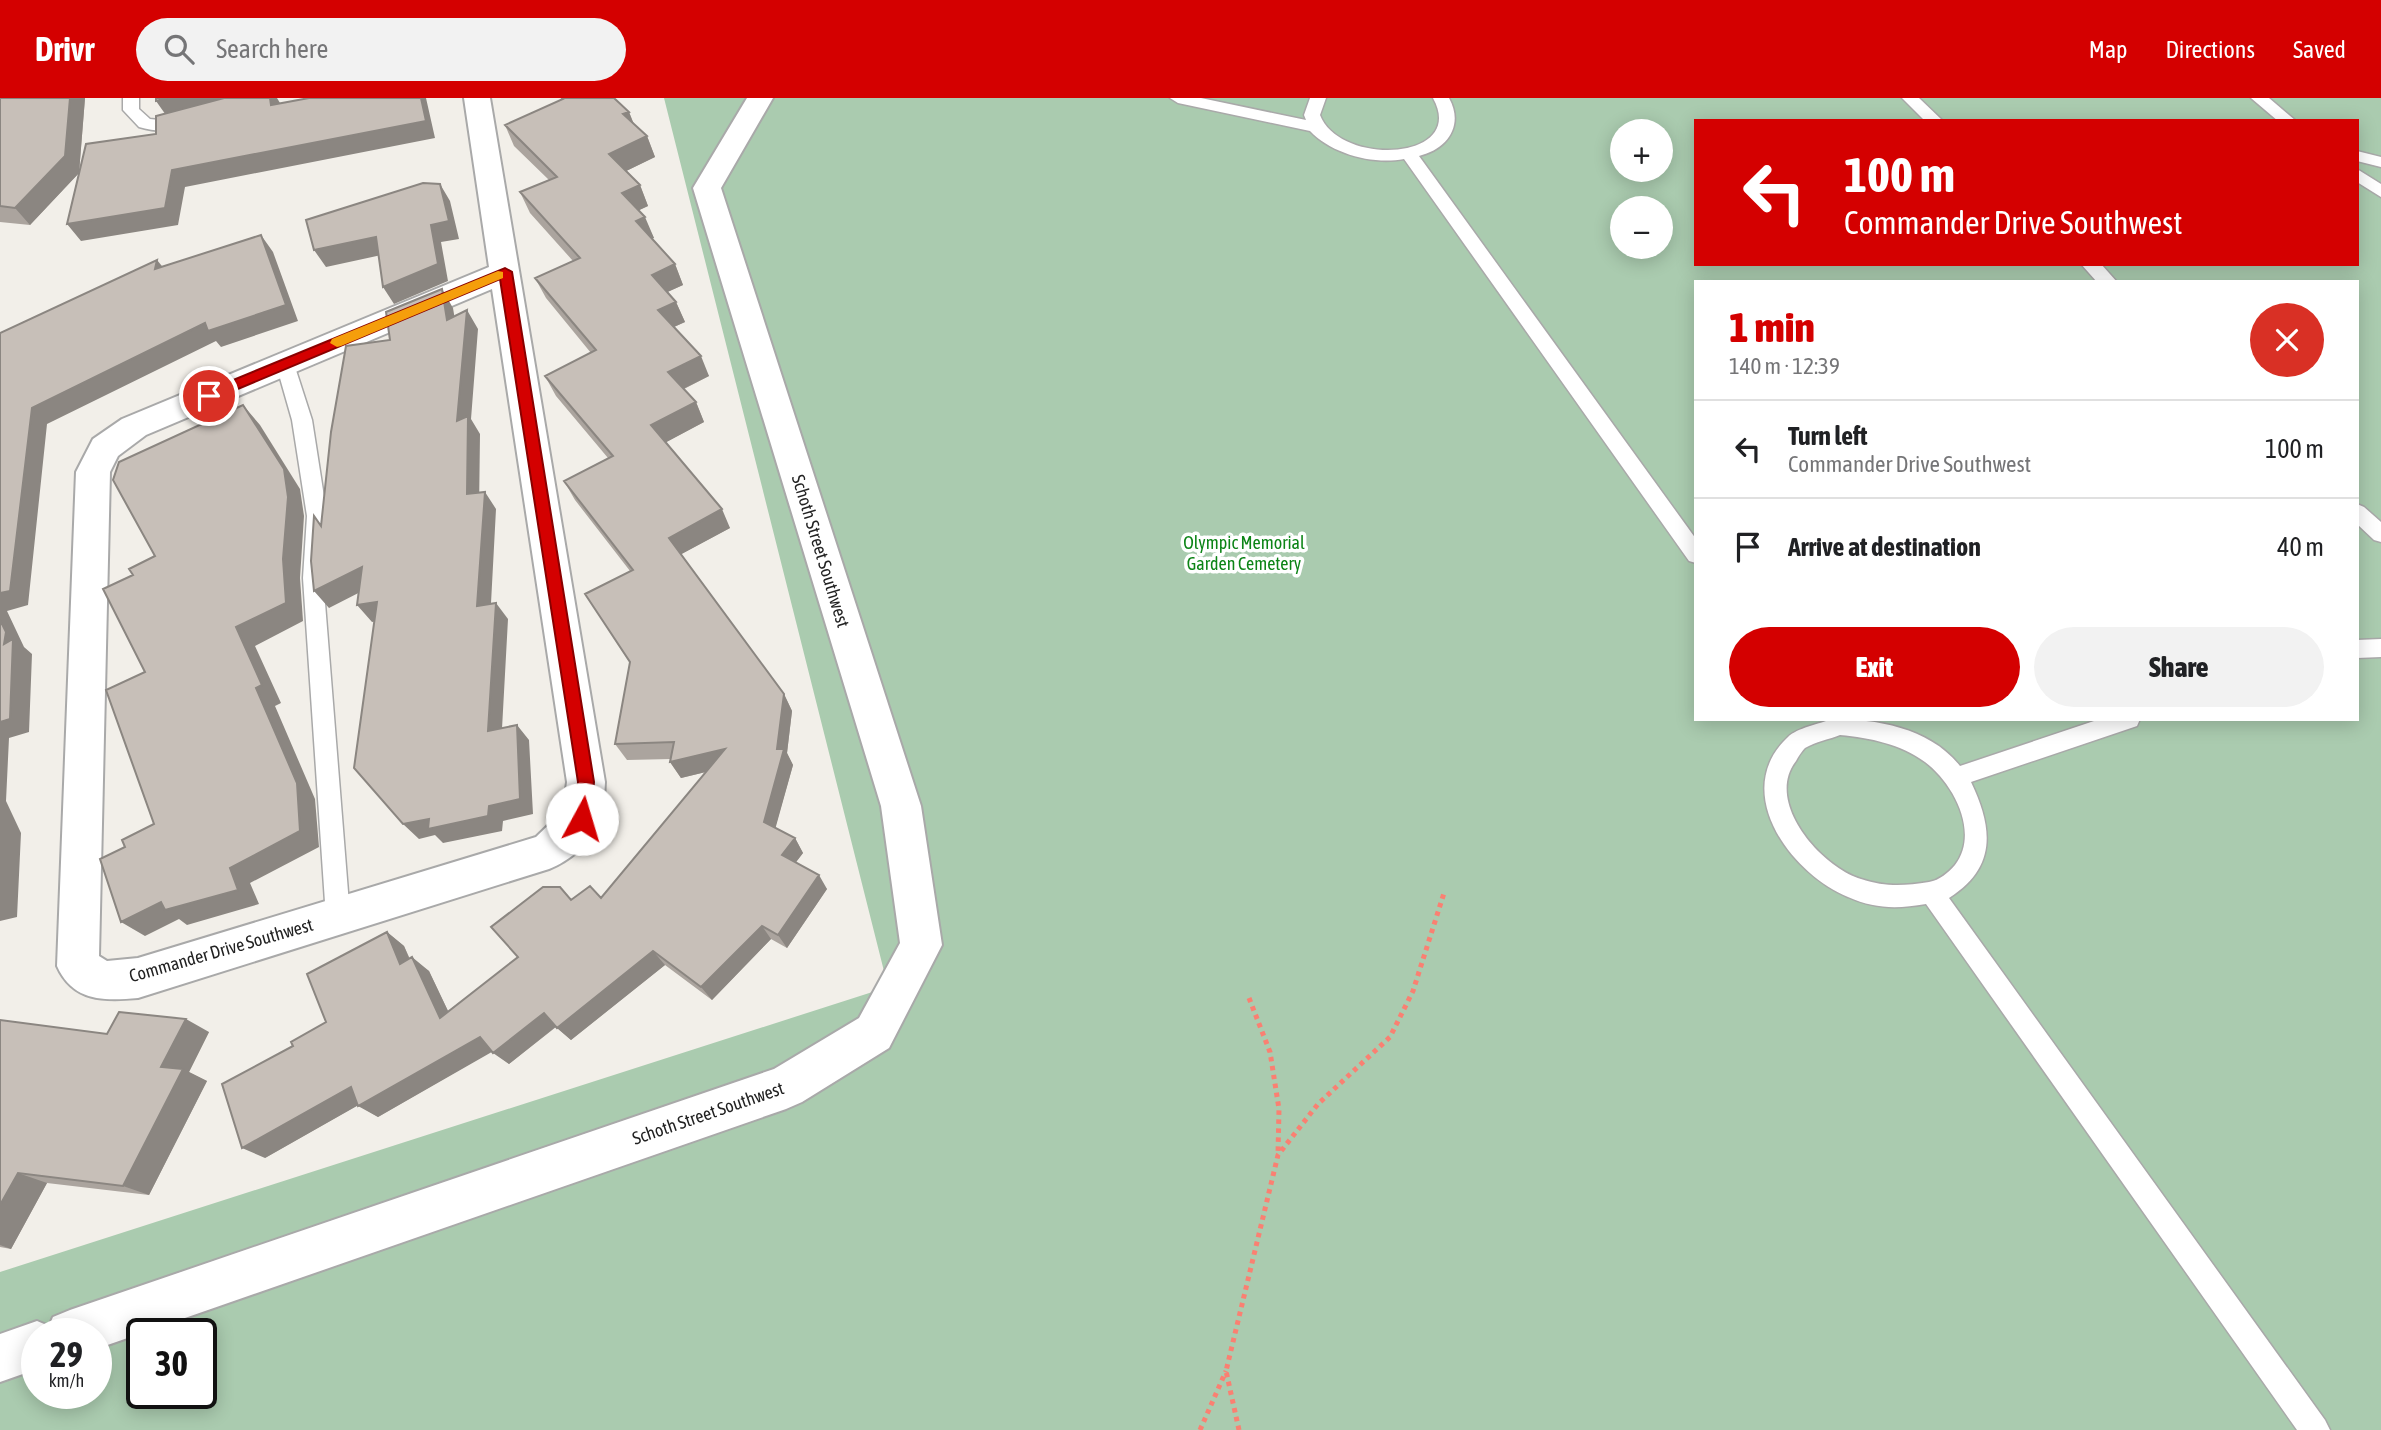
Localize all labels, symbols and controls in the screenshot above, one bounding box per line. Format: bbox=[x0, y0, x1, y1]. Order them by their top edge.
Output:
search box bbox=[136, 18, 626, 81]
text: Drivr bbox=[35, 30, 94, 68]
icon: search bbox=[160, 30, 198, 68]
text: Search here bbox=[216, 34, 328, 64]
text: Map bbox=[2089, 36, 2127, 63]
text: Directions bbox=[2165, 36, 2255, 63]
text: Saved bbox=[2293, 36, 2346, 63]
map controls bbox=[1610, 119, 1673, 259]
button: + bbox=[1610, 119, 1673, 182]
text: 100 m bbox=[1844, 146, 1955, 202]
icon: left bbox=[1729, 147, 1820, 238]
button: − bbox=[1610, 196, 1673, 259]
text: Commander Drive Southwest bbox=[1844, 204, 2182, 241]
text: 1 min bbox=[1729, 303, 1815, 351]
button: close bbox=[2250, 303, 2324, 377]
text: 140 m · 12:39 bbox=[1729, 353, 1840, 379]
pin bbox=[179, 366, 239, 426]
icon: arrive bbox=[190, 377, 228, 415]
text: Turn left bbox=[1788, 421, 1868, 451]
icon: left bbox=[1729, 430, 1767, 468]
text: 100 m bbox=[2265, 434, 2324, 464]
text: Commander Drive Southwest bbox=[1788, 451, 2031, 477]
street label: Schoth Street Southwest bbox=[788, 472, 854, 630]
icon: arrive bbox=[1729, 528, 1767, 566]
park label: Olympic Memorial Garden Cemetery bbox=[1183, 532, 1305, 574]
text: Arrive at destination bbox=[1788, 532, 1981, 562]
text: 40 m bbox=[2277, 532, 2324, 562]
button: Exit bbox=[1729, 627, 2020, 707]
button: Share bbox=[2034, 627, 2324, 707]
position arrow bbox=[545, 782, 619, 856]
street label: Commander Drive Southwest bbox=[127, 914, 315, 986]
street label: Schoth Street Southwest bbox=[630, 1077, 786, 1149]
speed limit sign: 30 bbox=[126, 1318, 217, 1409]
text: 29 bbox=[50, 1334, 83, 1374]
text: km/h bbox=[49, 1370, 84, 1391]

